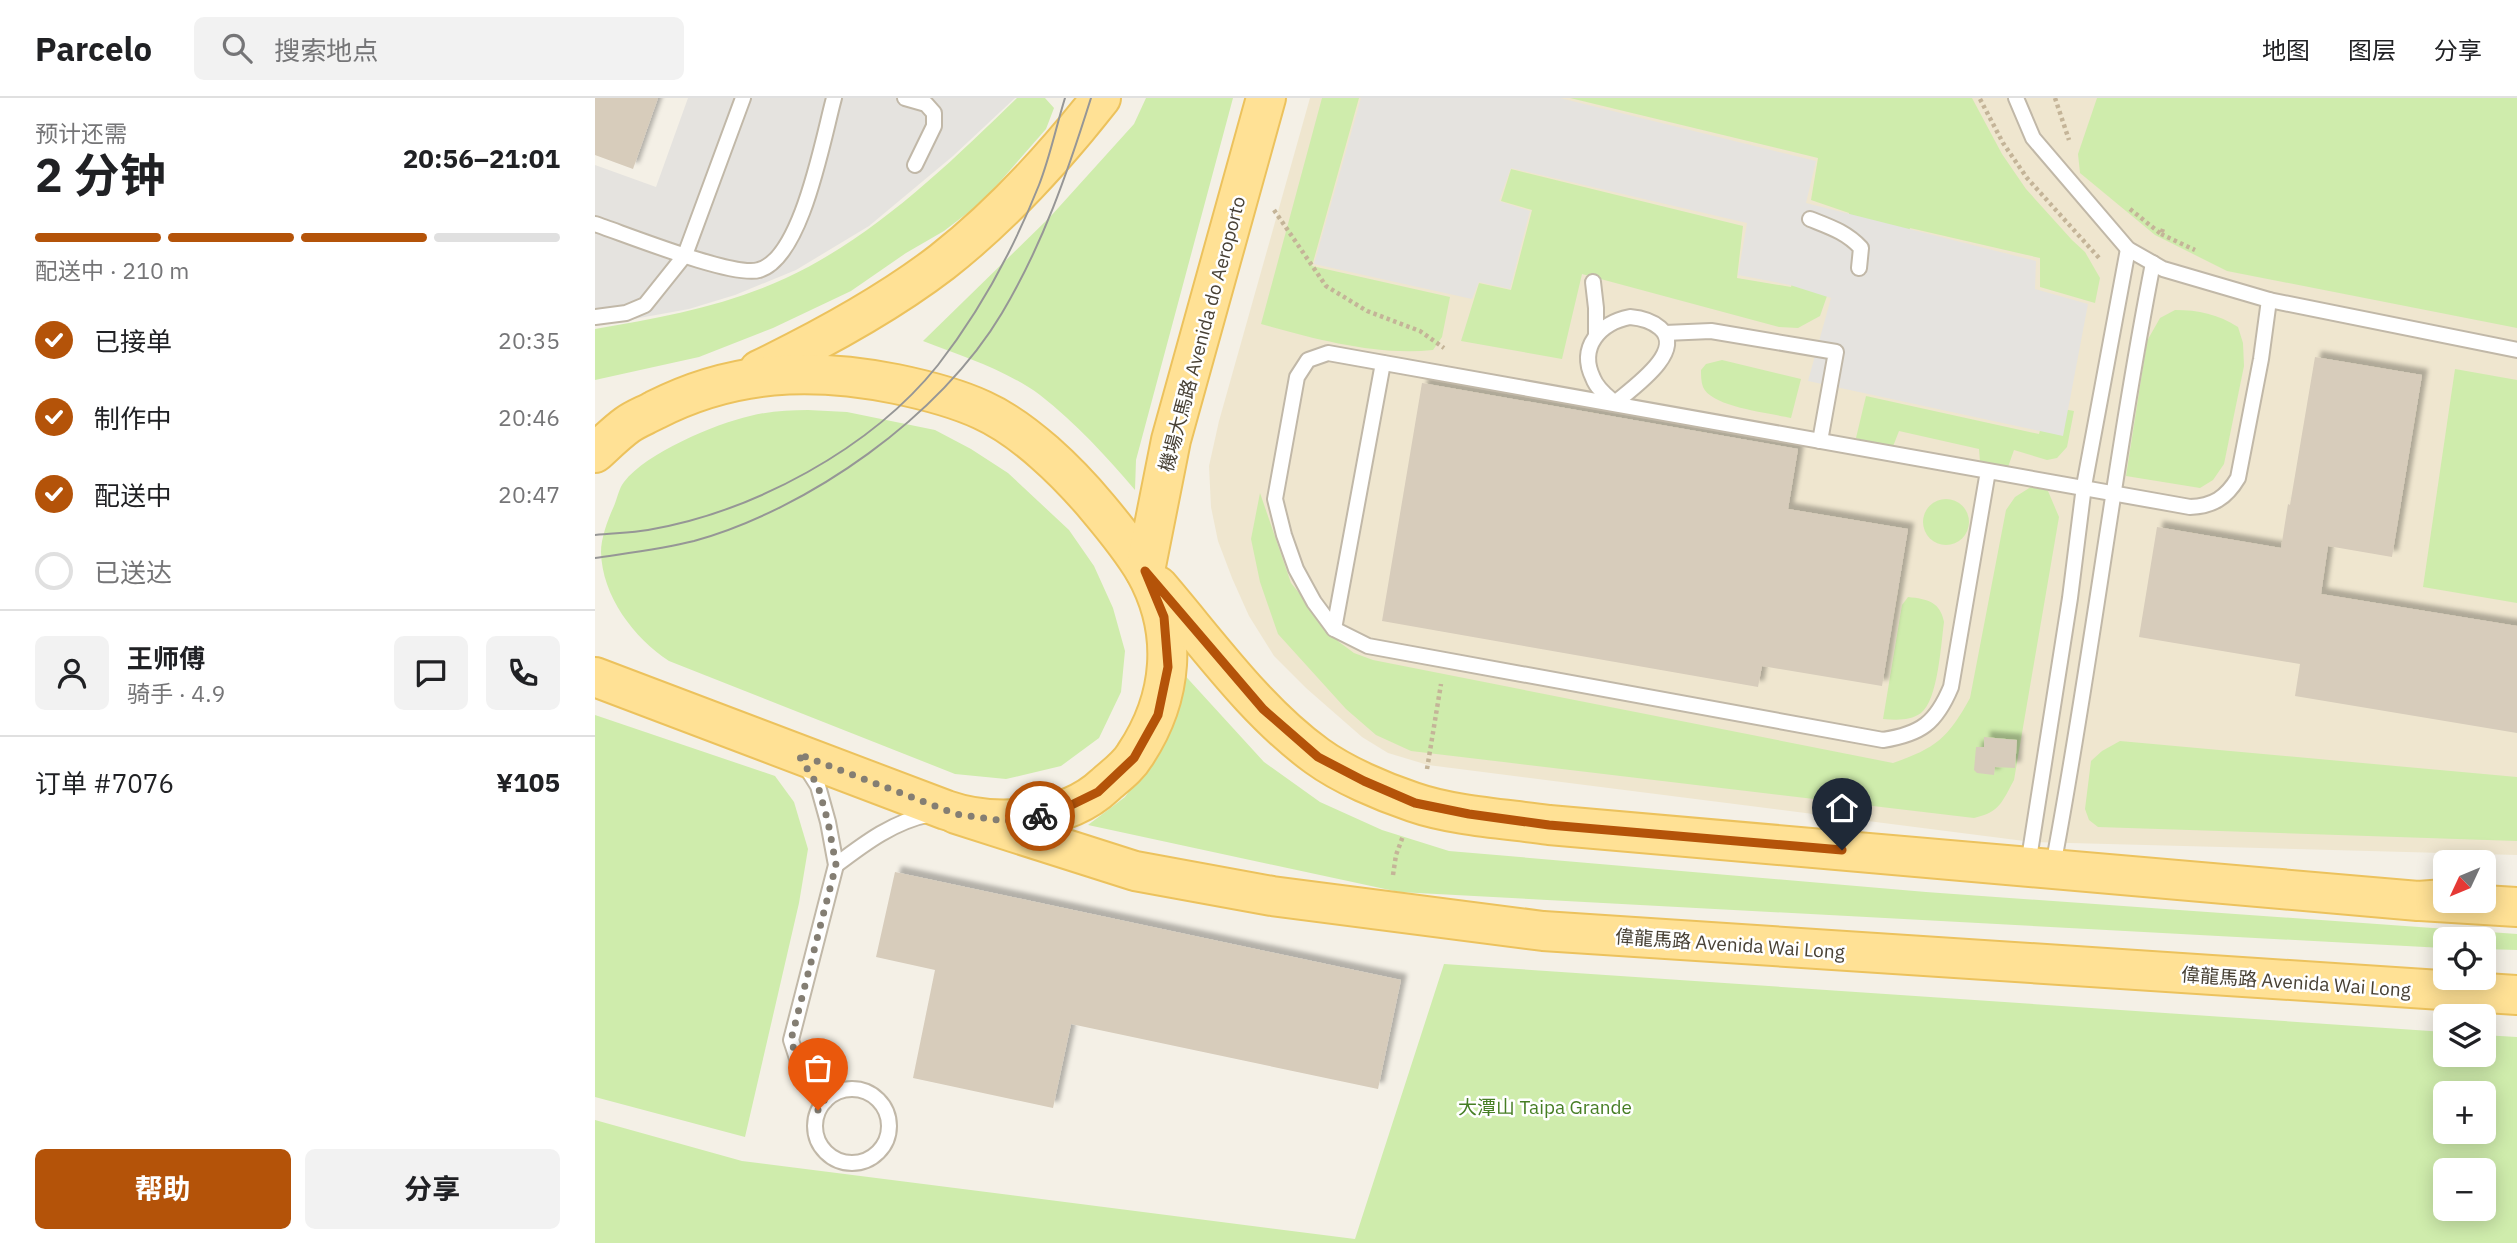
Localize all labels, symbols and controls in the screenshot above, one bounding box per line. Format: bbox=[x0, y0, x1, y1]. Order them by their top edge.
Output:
search box bbox=[194, 17, 684, 80]
text: Parcelo bbox=[35, 27, 152, 70]
icon: search bbox=[218, 29, 256, 67]
text: 搜索地点 bbox=[274, 33, 378, 67]
text: 地图 bbox=[2262, 34, 2310, 66]
text: 图层 bbox=[2348, 34, 2396, 66]
text: 分享 bbox=[2434, 34, 2482, 66]
text: 预计还需 bbox=[35, 118, 127, 148]
text: 20:56–21:01 bbox=[403, 141, 560, 175]
text: 2 分钟 bbox=[35, 145, 165, 205]
street label: 機場大馬路 Avenida do Aeroporto bbox=[1154, 194, 1250, 474]
text: 配送中 · 210 m bbox=[35, 255, 189, 285]
icon: check bbox=[35, 321, 73, 359]
text: 已接单 bbox=[94, 324, 172, 358]
text: 20:35 bbox=[498, 325, 560, 355]
icon: check bbox=[35, 398, 73, 436]
text: 制作中 bbox=[94, 401, 172, 435]
text: 20:46 bbox=[498, 402, 560, 432]
icon: check bbox=[35, 475, 73, 513]
text: 配送中 bbox=[94, 478, 172, 512]
text: 20:47 bbox=[498, 479, 560, 509]
text: 已送达 bbox=[94, 555, 172, 589]
button: person bbox=[35, 636, 109, 710]
button: chat bbox=[394, 636, 468, 710]
button: phone bbox=[486, 636, 560, 710]
text: 王师傅 bbox=[127, 641, 205, 675]
text: 骑手 · 4.9 bbox=[127, 678, 225, 708]
text: ¥105 bbox=[496, 765, 560, 799]
text: 订单 #7076 bbox=[35, 766, 174, 800]
pin bbox=[1812, 778, 1872, 850]
courier bbox=[1005, 781, 1075, 851]
icon: home bbox=[1823, 789, 1861, 827]
icon: bike bbox=[1021, 797, 1059, 835]
north arrow bbox=[2433, 850, 2495, 914]
map controls bbox=[2433, 850, 2496, 1221]
street label: 偉龍馬路 Avenida Wai Long bbox=[1614, 924, 1846, 964]
button: locate bbox=[2433, 927, 2496, 990]
street label: 偉龍馬路 Avenida Wai Long bbox=[2180, 962, 2412, 1002]
button: layers bbox=[2433, 1004, 2496, 1067]
pin bbox=[788, 1038, 848, 1110]
icon: bag bbox=[799, 1049, 837, 1087]
button: + bbox=[2433, 1081, 2496, 1144]
park label: 大潭山 Taipa Grande bbox=[1458, 1095, 1632, 1119]
button: 帮助 bbox=[35, 1149, 291, 1229]
button: 分享 bbox=[305, 1149, 560, 1229]
button: − bbox=[2433, 1158, 2496, 1221]

